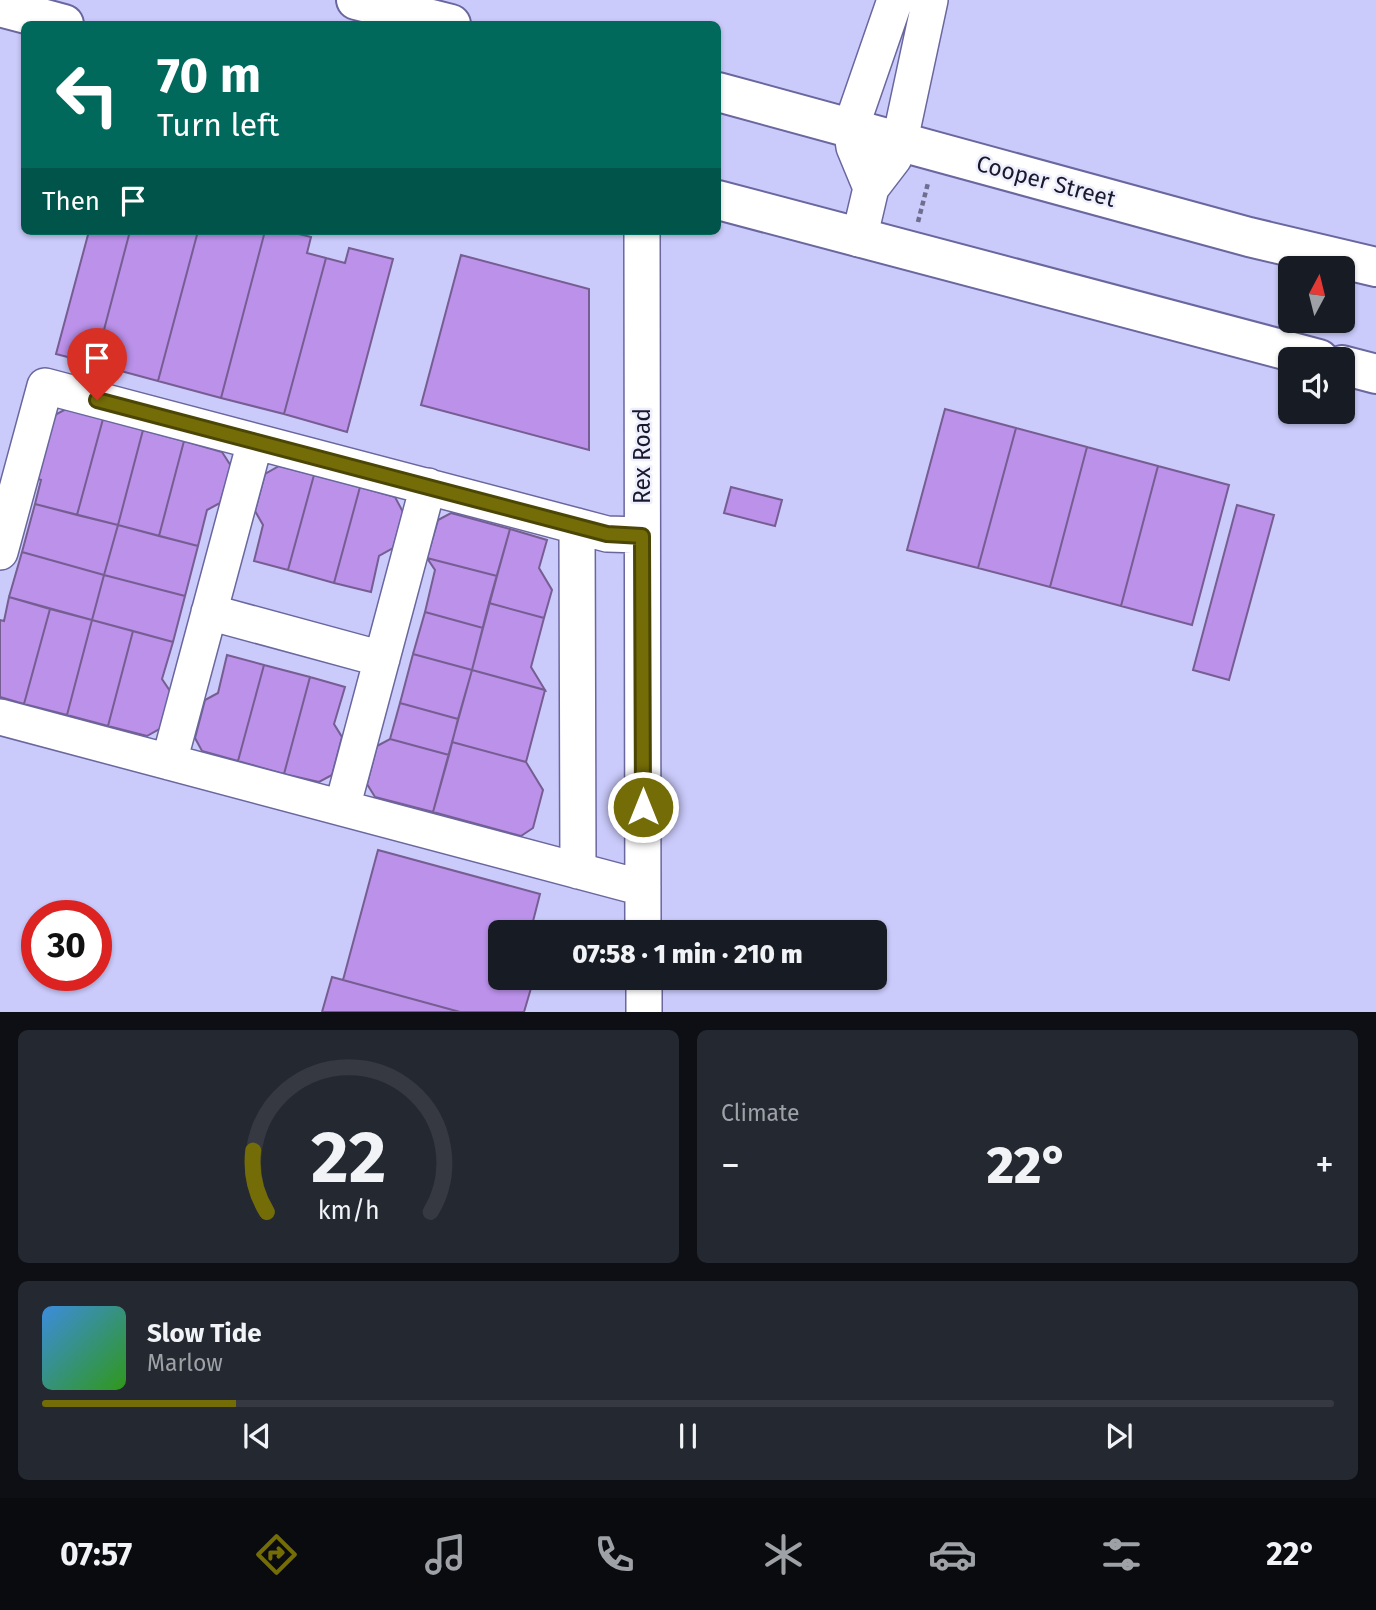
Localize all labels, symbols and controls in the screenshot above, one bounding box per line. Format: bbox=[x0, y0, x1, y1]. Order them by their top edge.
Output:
text: 70 m bbox=[157, 46, 261, 105]
icon: left bbox=[42, 49, 133, 140]
text: Turn left bbox=[157, 106, 279, 144]
street label: Cooper Street bbox=[973, 149, 1119, 213]
icon: arrive bbox=[114, 182, 152, 220]
text: Then bbox=[42, 186, 100, 217]
north arrow bbox=[1278, 256, 1354, 332]
map controls bbox=[1278, 256, 1355, 424]
pin bbox=[67, 328, 127, 400]
icon: arrive bbox=[78, 339, 116, 377]
button: sound bbox=[1278, 347, 1355, 424]
street label: Rex Road bbox=[628, 408, 656, 504]
position arrow bbox=[606, 770, 680, 844]
speed limit sign: 30 bbox=[21, 900, 112, 991]
text: 07:58 · 1 min · 210 m bbox=[572, 939, 803, 970]
text: Climate bbox=[721, 1099, 800, 1127]
text: 22 bbox=[311, 1115, 386, 1202]
text: 22° bbox=[987, 1134, 1068, 1197]
text: − bbox=[721, 1142, 740, 1188]
text: + bbox=[1315, 1142, 1334, 1188]
text: km/h bbox=[318, 1196, 379, 1226]
text: Slow Tide bbox=[147, 1318, 262, 1349]
text: Marlow bbox=[147, 1349, 223, 1377]
icon: previous bbox=[238, 1417, 276, 1455]
icon: pause bbox=[669, 1417, 707, 1455]
icon: next bbox=[1100, 1417, 1138, 1455]
icon: directions bbox=[252, 1530, 301, 1579]
icon: music bbox=[421, 1530, 470, 1579]
icon: phone bbox=[590, 1530, 639, 1579]
icon: climate bbox=[759, 1530, 808, 1579]
icon: car bbox=[928, 1530, 977, 1579]
icon: filters bbox=[1097, 1530, 1146, 1579]
text: 07:57 bbox=[60, 1535, 132, 1573]
text: 22° bbox=[1266, 1535, 1316, 1573]

